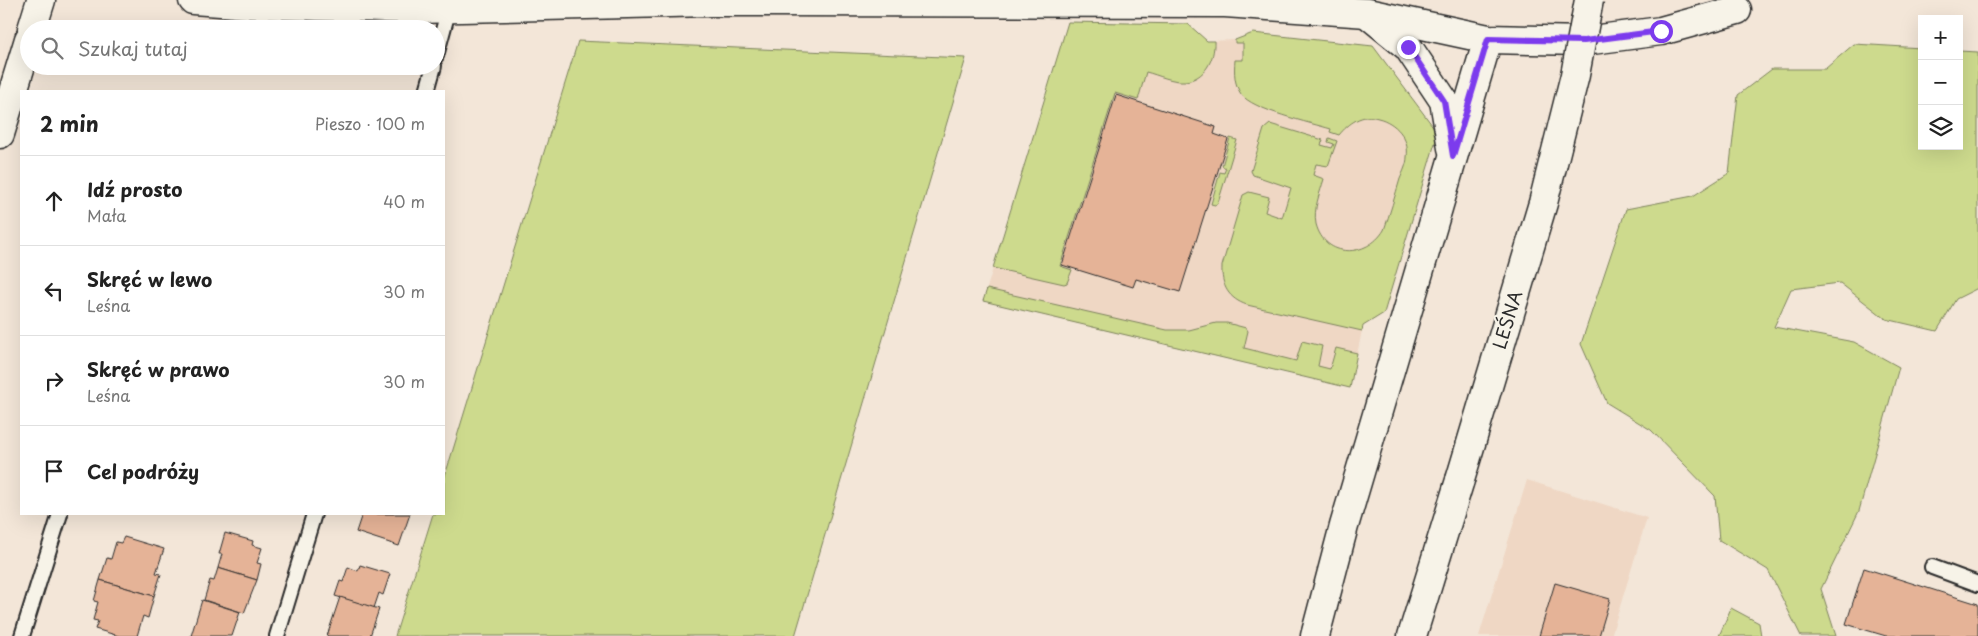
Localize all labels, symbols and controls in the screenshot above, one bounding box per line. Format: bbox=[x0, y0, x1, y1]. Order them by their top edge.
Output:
map controls bbox=[1918, 15, 1963, 150]
button: + bbox=[1918, 15, 1963, 60]
search box bbox=[20, 20, 445, 75]
route start bbox=[1650, 20, 1673, 43]
icon: search bbox=[38, 34, 66, 62]
text: Szukaj tutaj bbox=[78, 34, 188, 62]
route end bbox=[1397, 36, 1420, 59]
button: − bbox=[1918, 60, 1963, 105]
button: layers bbox=[1918, 105, 1963, 150]
text: 2 min bbox=[40, 107, 99, 139]
text: Pieszo · 100 m bbox=[315, 111, 425, 135]
text: Idź prosto bbox=[87, 175, 183, 203]
icon: ahead bbox=[40, 187, 68, 215]
text: 40 m bbox=[383, 189, 425, 213]
text: Mała bbox=[87, 203, 126, 227]
text: Skręć w lewo bbox=[87, 265, 212, 293]
icon: left bbox=[40, 277, 68, 305]
text: 30 m bbox=[383, 279, 425, 303]
street label: LEŚNA bbox=[1485, 287, 1528, 352]
text: Leśna bbox=[87, 293, 130, 317]
text: Skręć w prawo bbox=[87, 355, 230, 383]
icon: right bbox=[40, 367, 68, 395]
text: 30 m bbox=[383, 369, 425, 393]
text: Leśna bbox=[87, 383, 130, 407]
icon: arrive bbox=[40, 457, 68, 485]
text: Cel podróży bbox=[87, 457, 199, 485]

